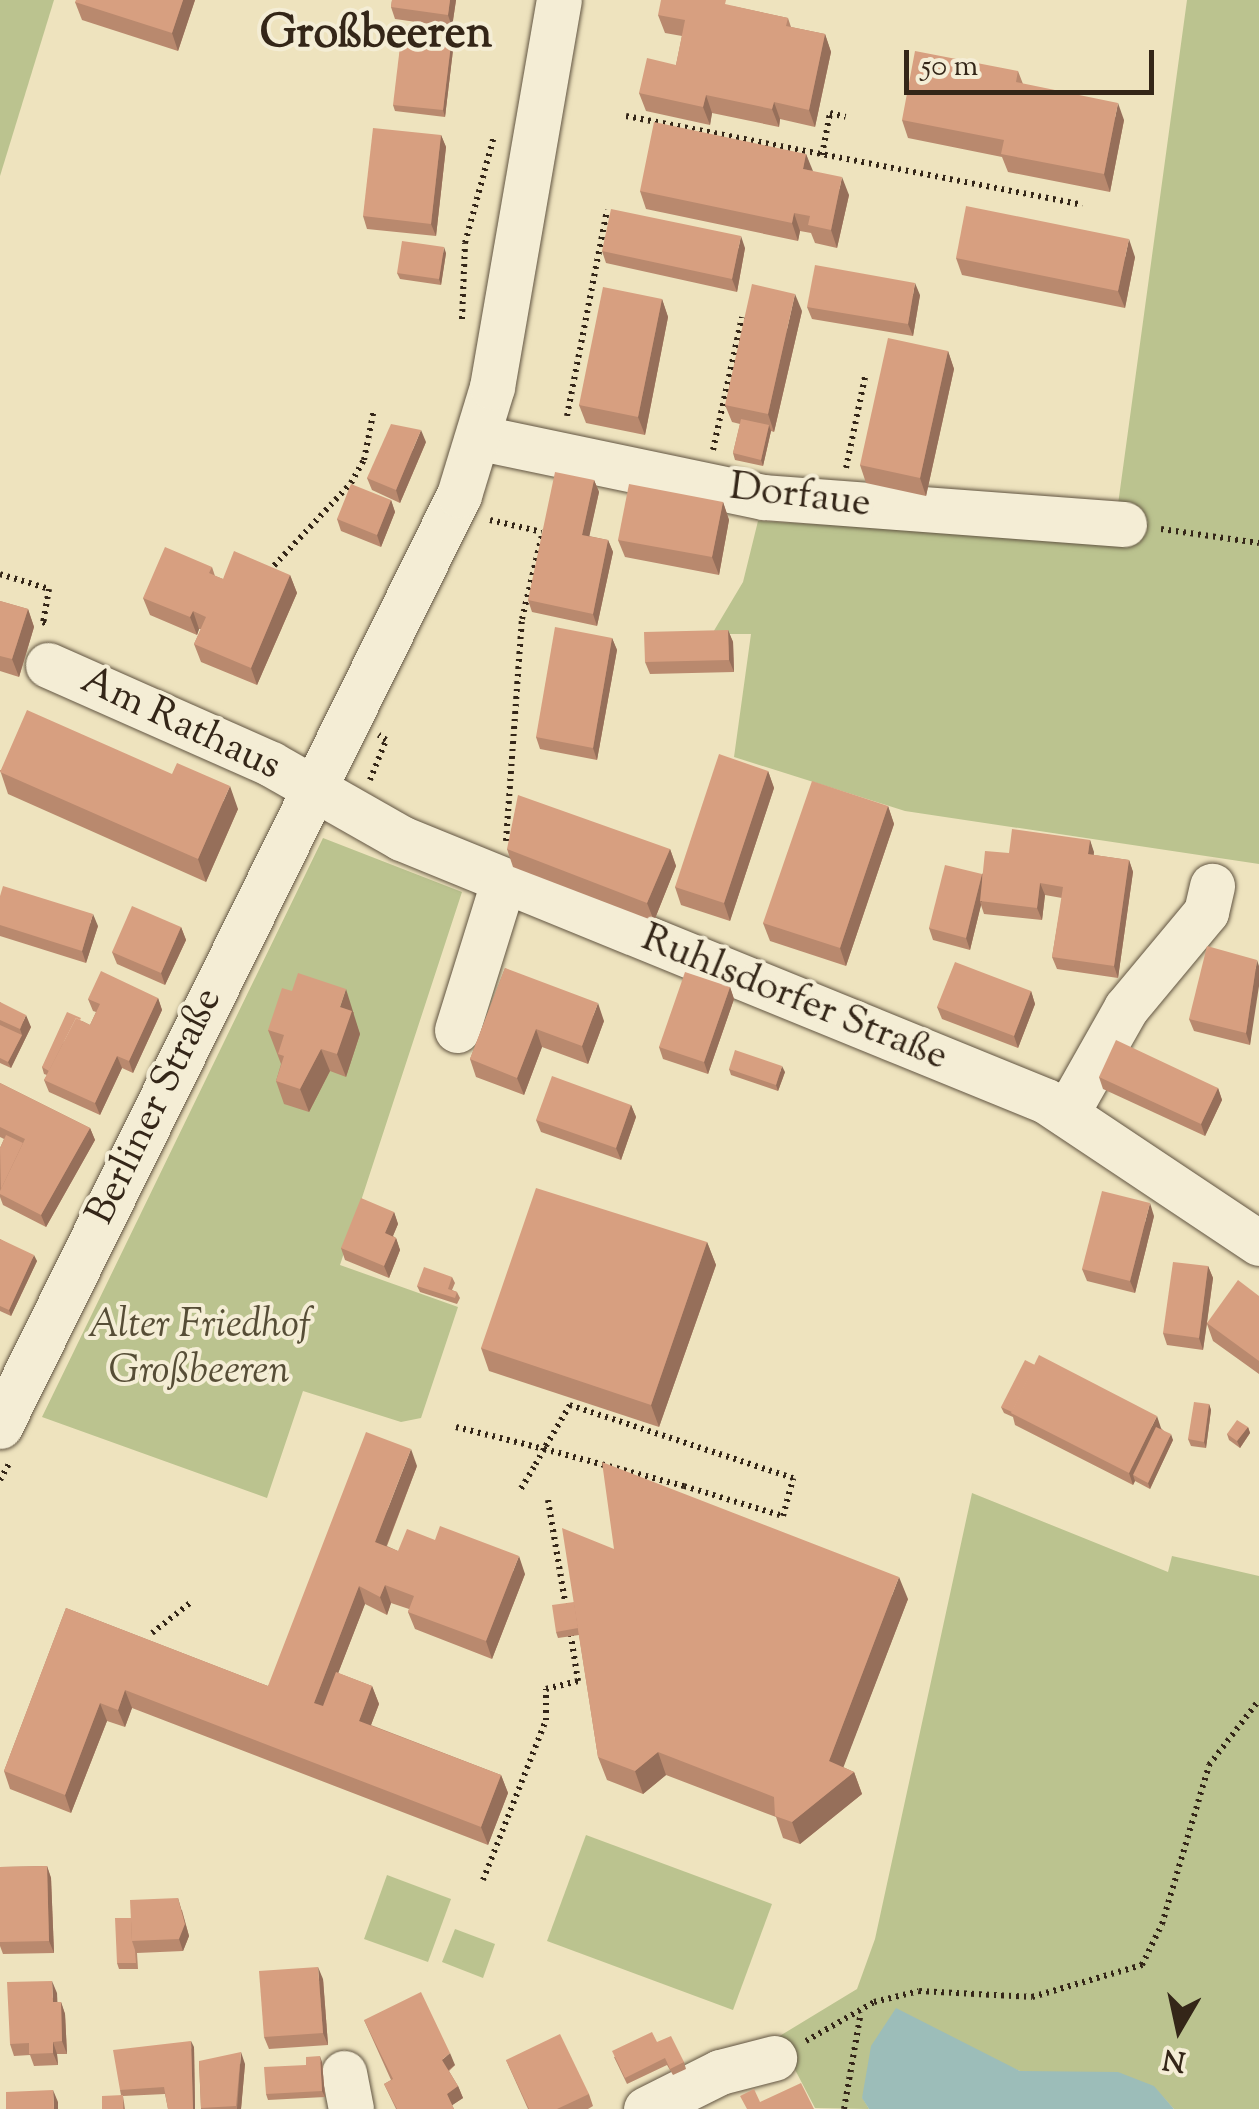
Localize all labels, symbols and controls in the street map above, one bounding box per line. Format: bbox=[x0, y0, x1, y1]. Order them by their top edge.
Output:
district label: Großbeeren bbox=[260, 9, 492, 63]
scale bar bbox=[909, 30, 1159, 92]
text: 50 m bbox=[921, 46, 978, 89]
street label: Dorfaue bbox=[727, 465, 873, 529]
street label: Am Rathaus bbox=[73, 658, 287, 792]
street label: Ruhlsdorfer Straße bbox=[634, 916, 954, 1082]
street label: Berliner Straße bbox=[78, 981, 234, 1233]
park label: Alter Friedhof Großbeeren bbox=[87, 1303, 311, 1397]
north arrow bbox=[1129, 1979, 1229, 2079]
text: N bbox=[1160, 2037, 1188, 2080]

